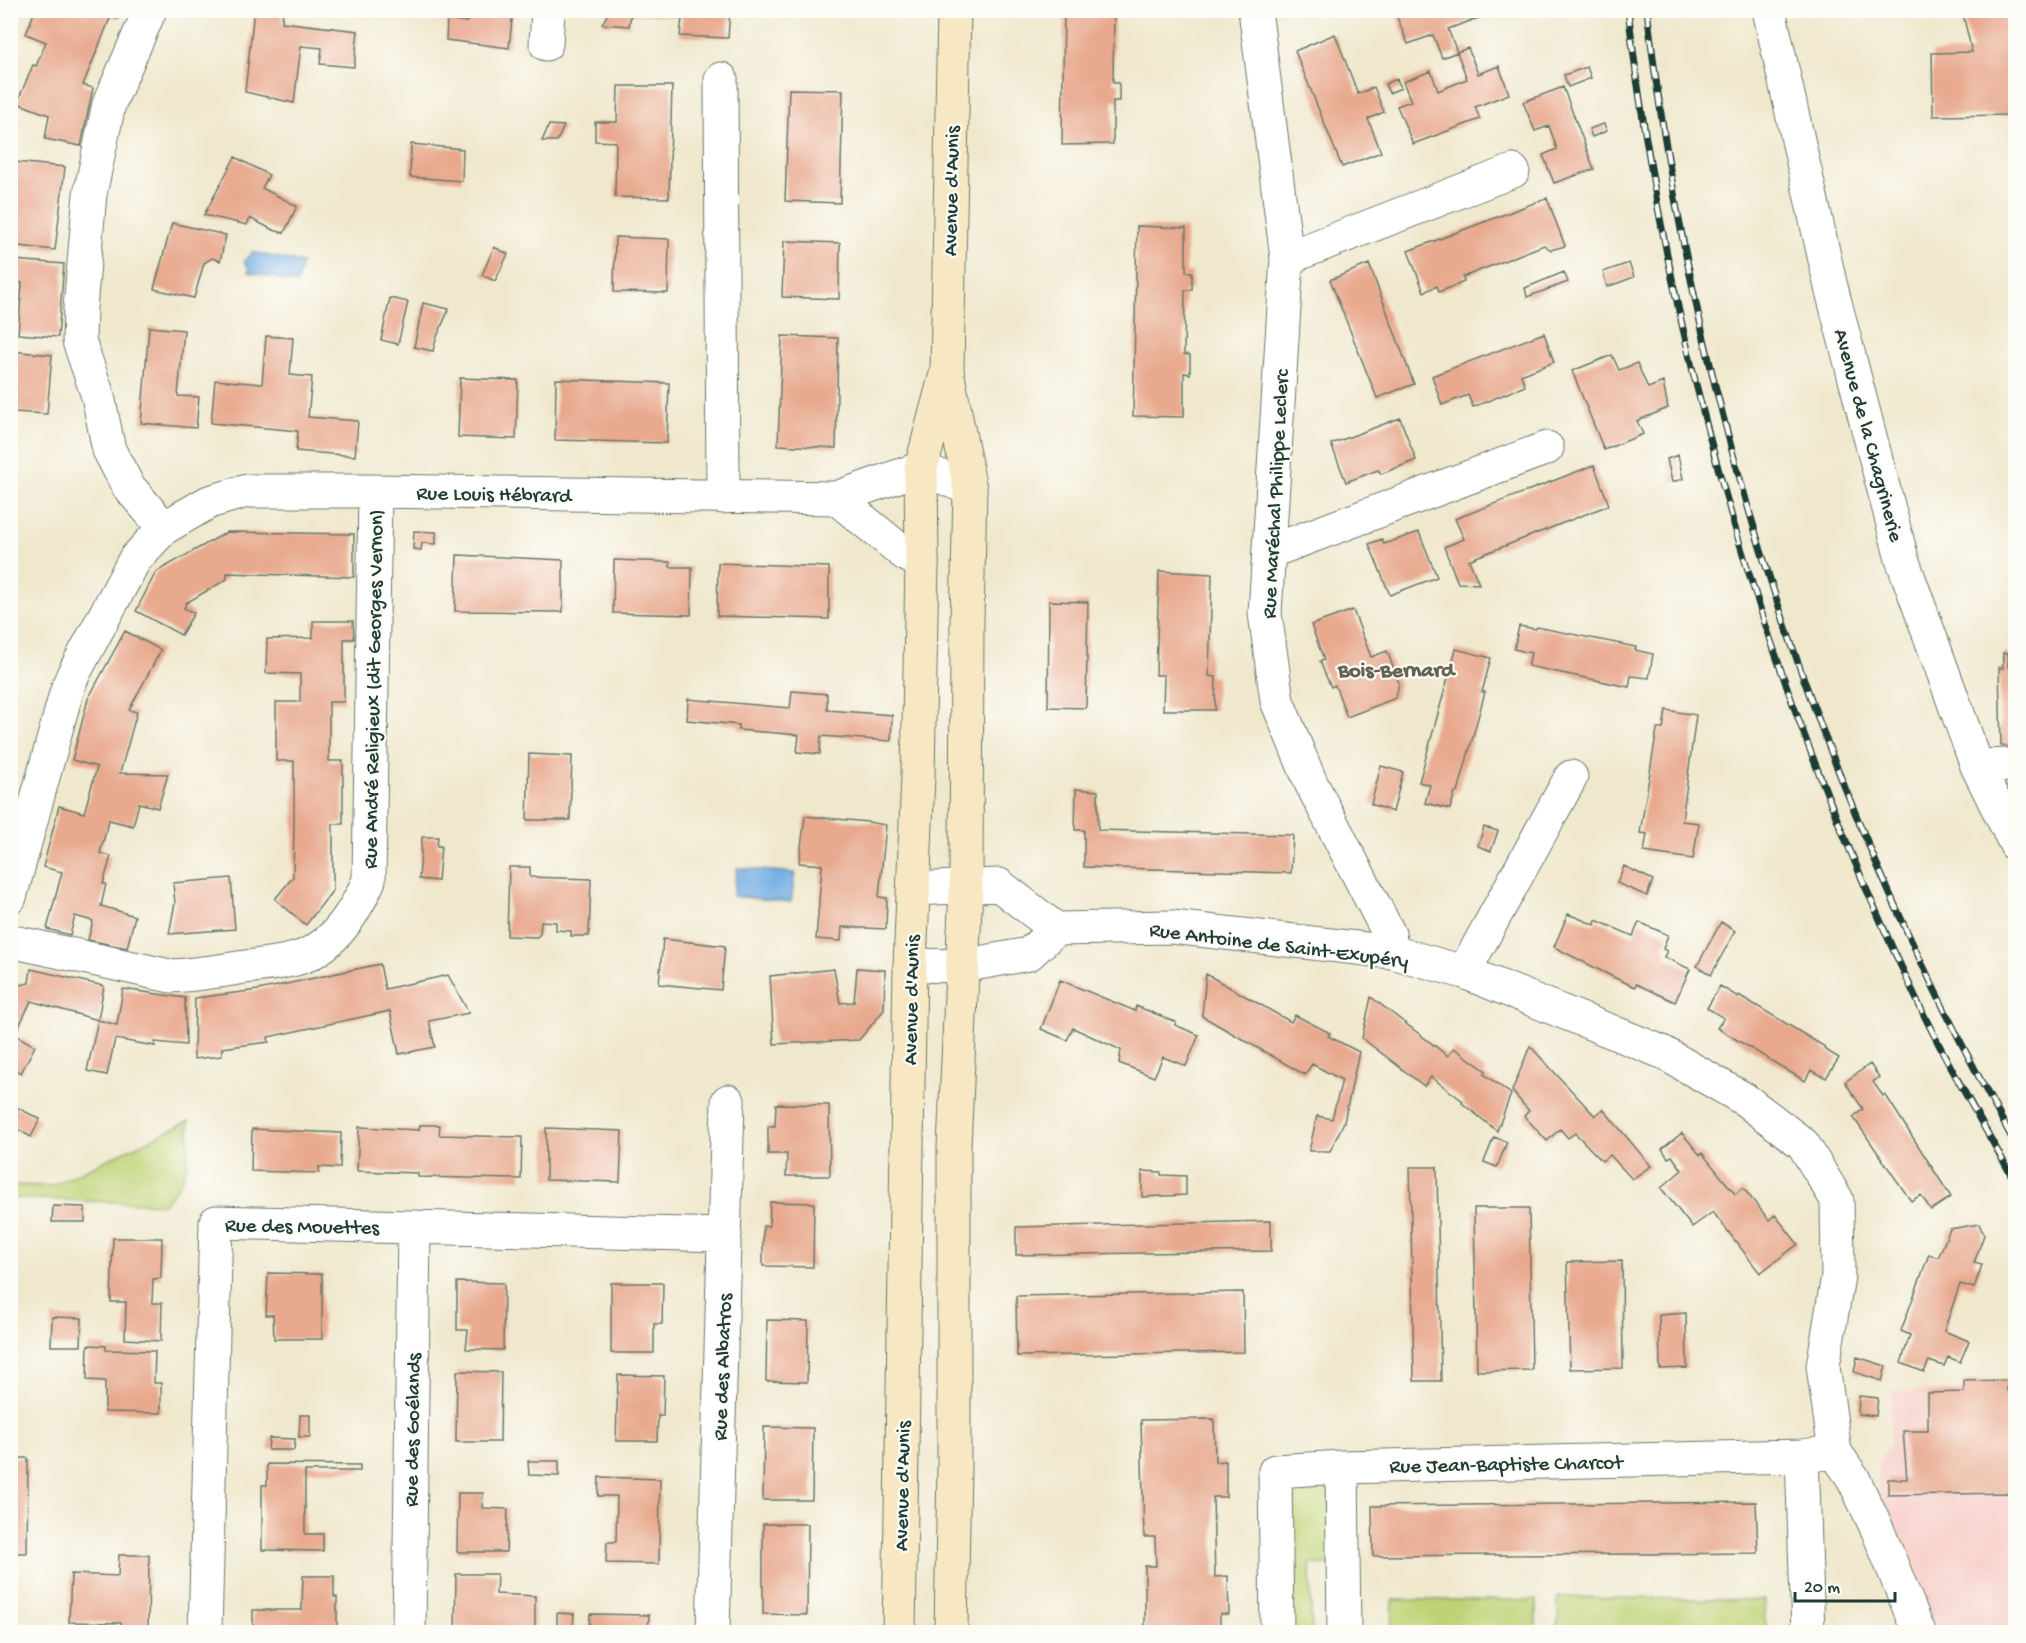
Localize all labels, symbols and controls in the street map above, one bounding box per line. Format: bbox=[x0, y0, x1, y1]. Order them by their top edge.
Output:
street label: Avenue d'Aunis bbox=[940, 124, 967, 256]
street label: Avenue de la Chagrinerie bbox=[1826, 327, 1907, 546]
street label: Rue Maréchal Philippe Leclerc bbox=[1258, 368, 1297, 619]
street label: Rue Louis Hébrard bbox=[416, 483, 573, 510]
street label: Rue André Religieux (dit Georges Vernon) bbox=[360, 509, 391, 869]
district label: Bois-Bernard bbox=[1337, 659, 1456, 685]
street label: Rue Antoine de Saint-Exupéry bbox=[1148, 919, 1410, 976]
street label: Avenue d'Aunis bbox=[900, 933, 927, 1065]
street label: Rue des Mouettes bbox=[225, 1215, 381, 1242]
street label: Rue des Albatros bbox=[709, 1292, 740, 1441]
street label: Rue des Goélands bbox=[401, 1352, 428, 1507]
street label: Avenue d'Aunis bbox=[891, 1419, 918, 1551]
street label: Rue Jean-Baptiste Charcot bbox=[1389, 1452, 1625, 1481]
scale bar bbox=[1795, 1565, 1896, 1603]
text: 20 m bbox=[1804, 1578, 1840, 1599]

